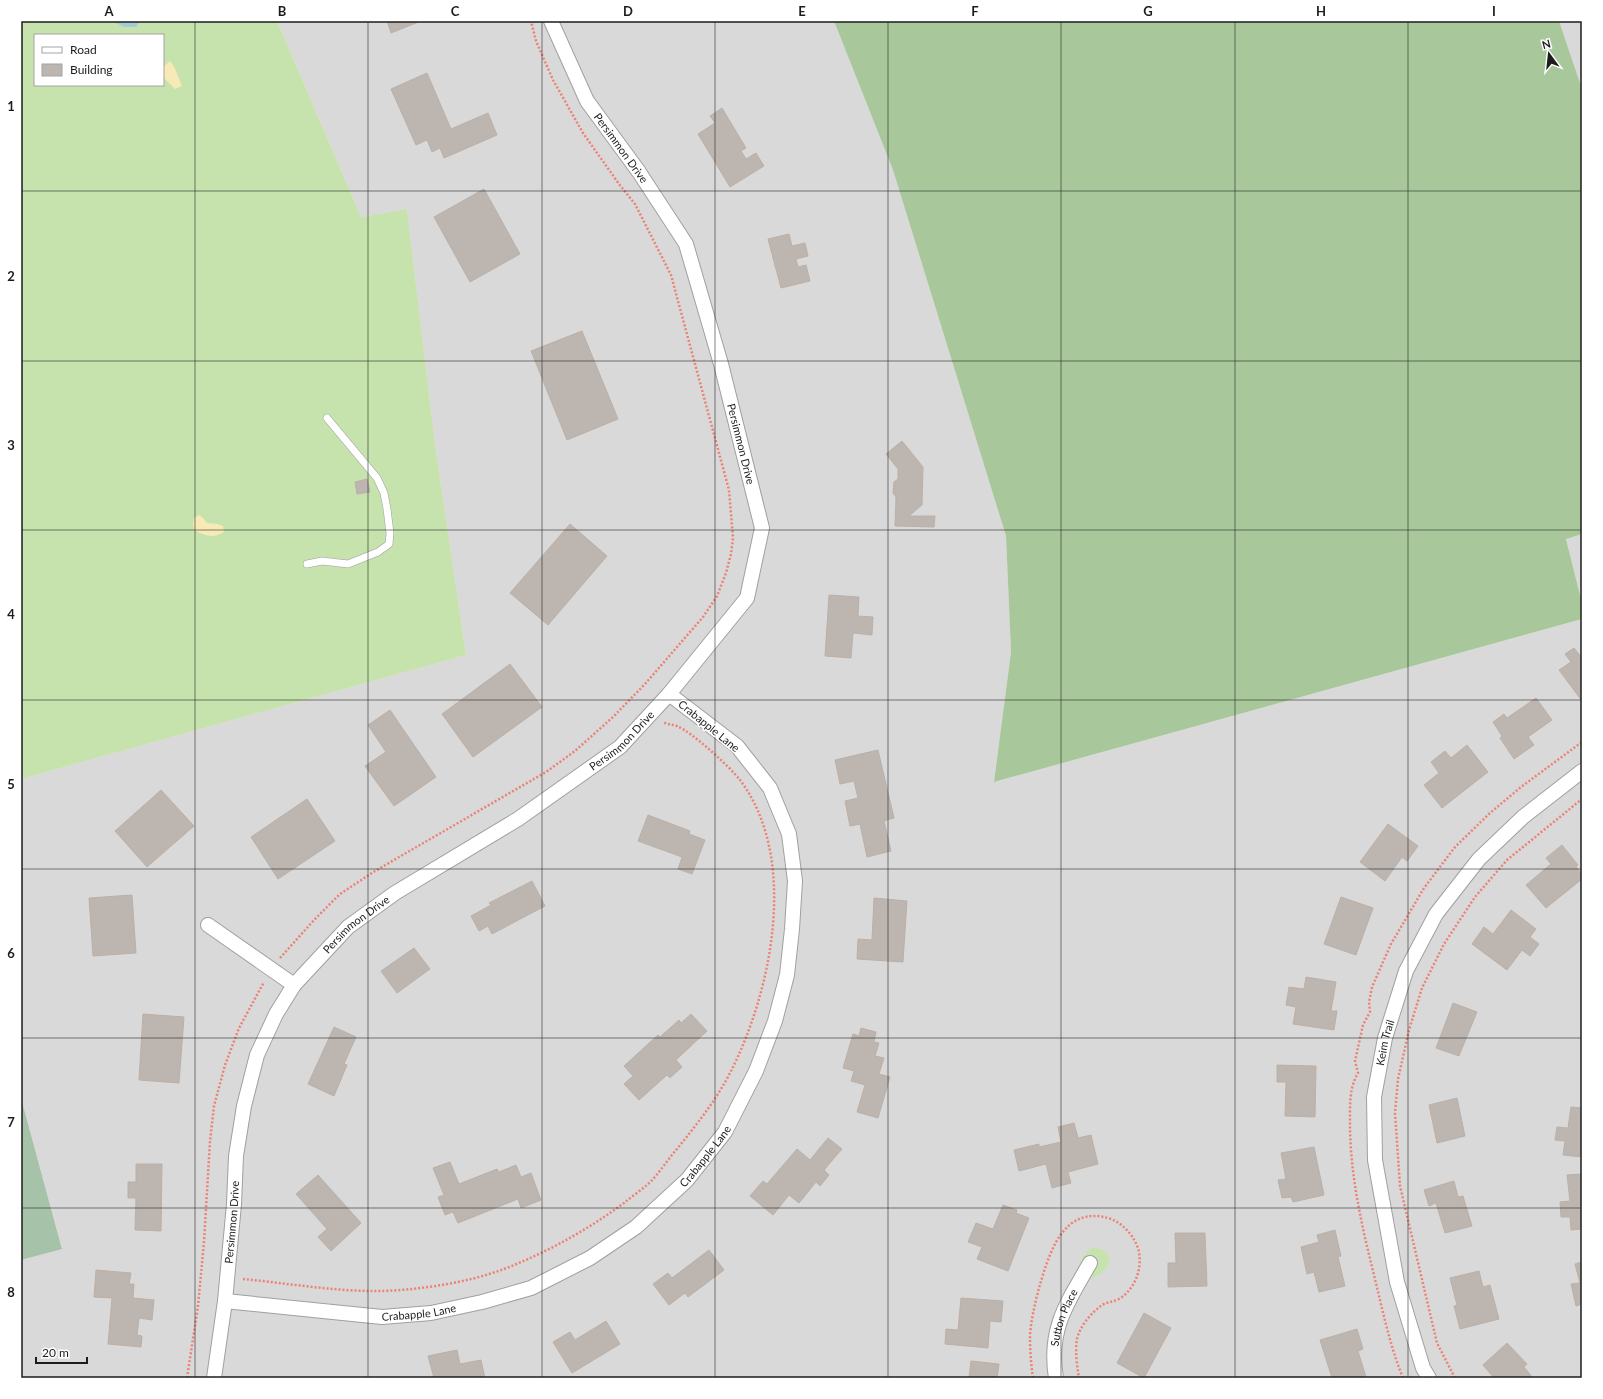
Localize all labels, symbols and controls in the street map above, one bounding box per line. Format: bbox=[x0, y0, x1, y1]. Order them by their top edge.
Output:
text: A bbox=[103, 3, 114, 19]
text: B bbox=[278, 3, 287, 19]
text: C bbox=[451, 3, 460, 19]
text: D bbox=[623, 3, 633, 19]
text: E bbox=[798, 3, 806, 19]
text: F bbox=[971, 3, 979, 19]
text: G bbox=[1143, 3, 1153, 19]
text: H bbox=[1316, 3, 1326, 19]
text: I bbox=[1492, 3, 1496, 19]
legend bbox=[34, 34, 164, 86]
north arrow bbox=[1529, 34, 1569, 74]
text: N bbox=[1541, 36, 1552, 51]
text: Road bbox=[70, 42, 97, 57]
text: Building bbox=[70, 62, 113, 77]
text: 1 bbox=[7, 98, 15, 114]
street label: Persimmon Drive bbox=[592, 110, 651, 185]
text: 2 bbox=[7, 268, 15, 284]
street label: Persimmon Drive bbox=[725, 402, 758, 486]
text: 3 bbox=[7, 437, 15, 453]
text: 4 bbox=[7, 606, 15, 622]
street label: Crabapple Lane bbox=[676, 697, 743, 754]
street label: Persimmon Drive bbox=[587, 708, 657, 773]
text: 5 bbox=[7, 776, 15, 792]
street label: Persimmon Drive bbox=[320, 892, 392, 956]
text: 6 bbox=[7, 945, 15, 961]
street label: Keim Trail bbox=[1373, 1018, 1396, 1067]
text: 7 bbox=[7, 1114, 15, 1130]
street label: Crabapple Lane bbox=[677, 1123, 733, 1190]
street label: Persimmon Drive bbox=[222, 1180, 241, 1264]
text: 8 bbox=[7, 1284, 15, 1300]
street label: Sutton Place bbox=[1048, 1286, 1080, 1347]
street label: Crabapple Lane bbox=[381, 1301, 457, 1323]
scale bar bbox=[36, 1339, 87, 1365]
text: 20 m bbox=[42, 1345, 69, 1360]

